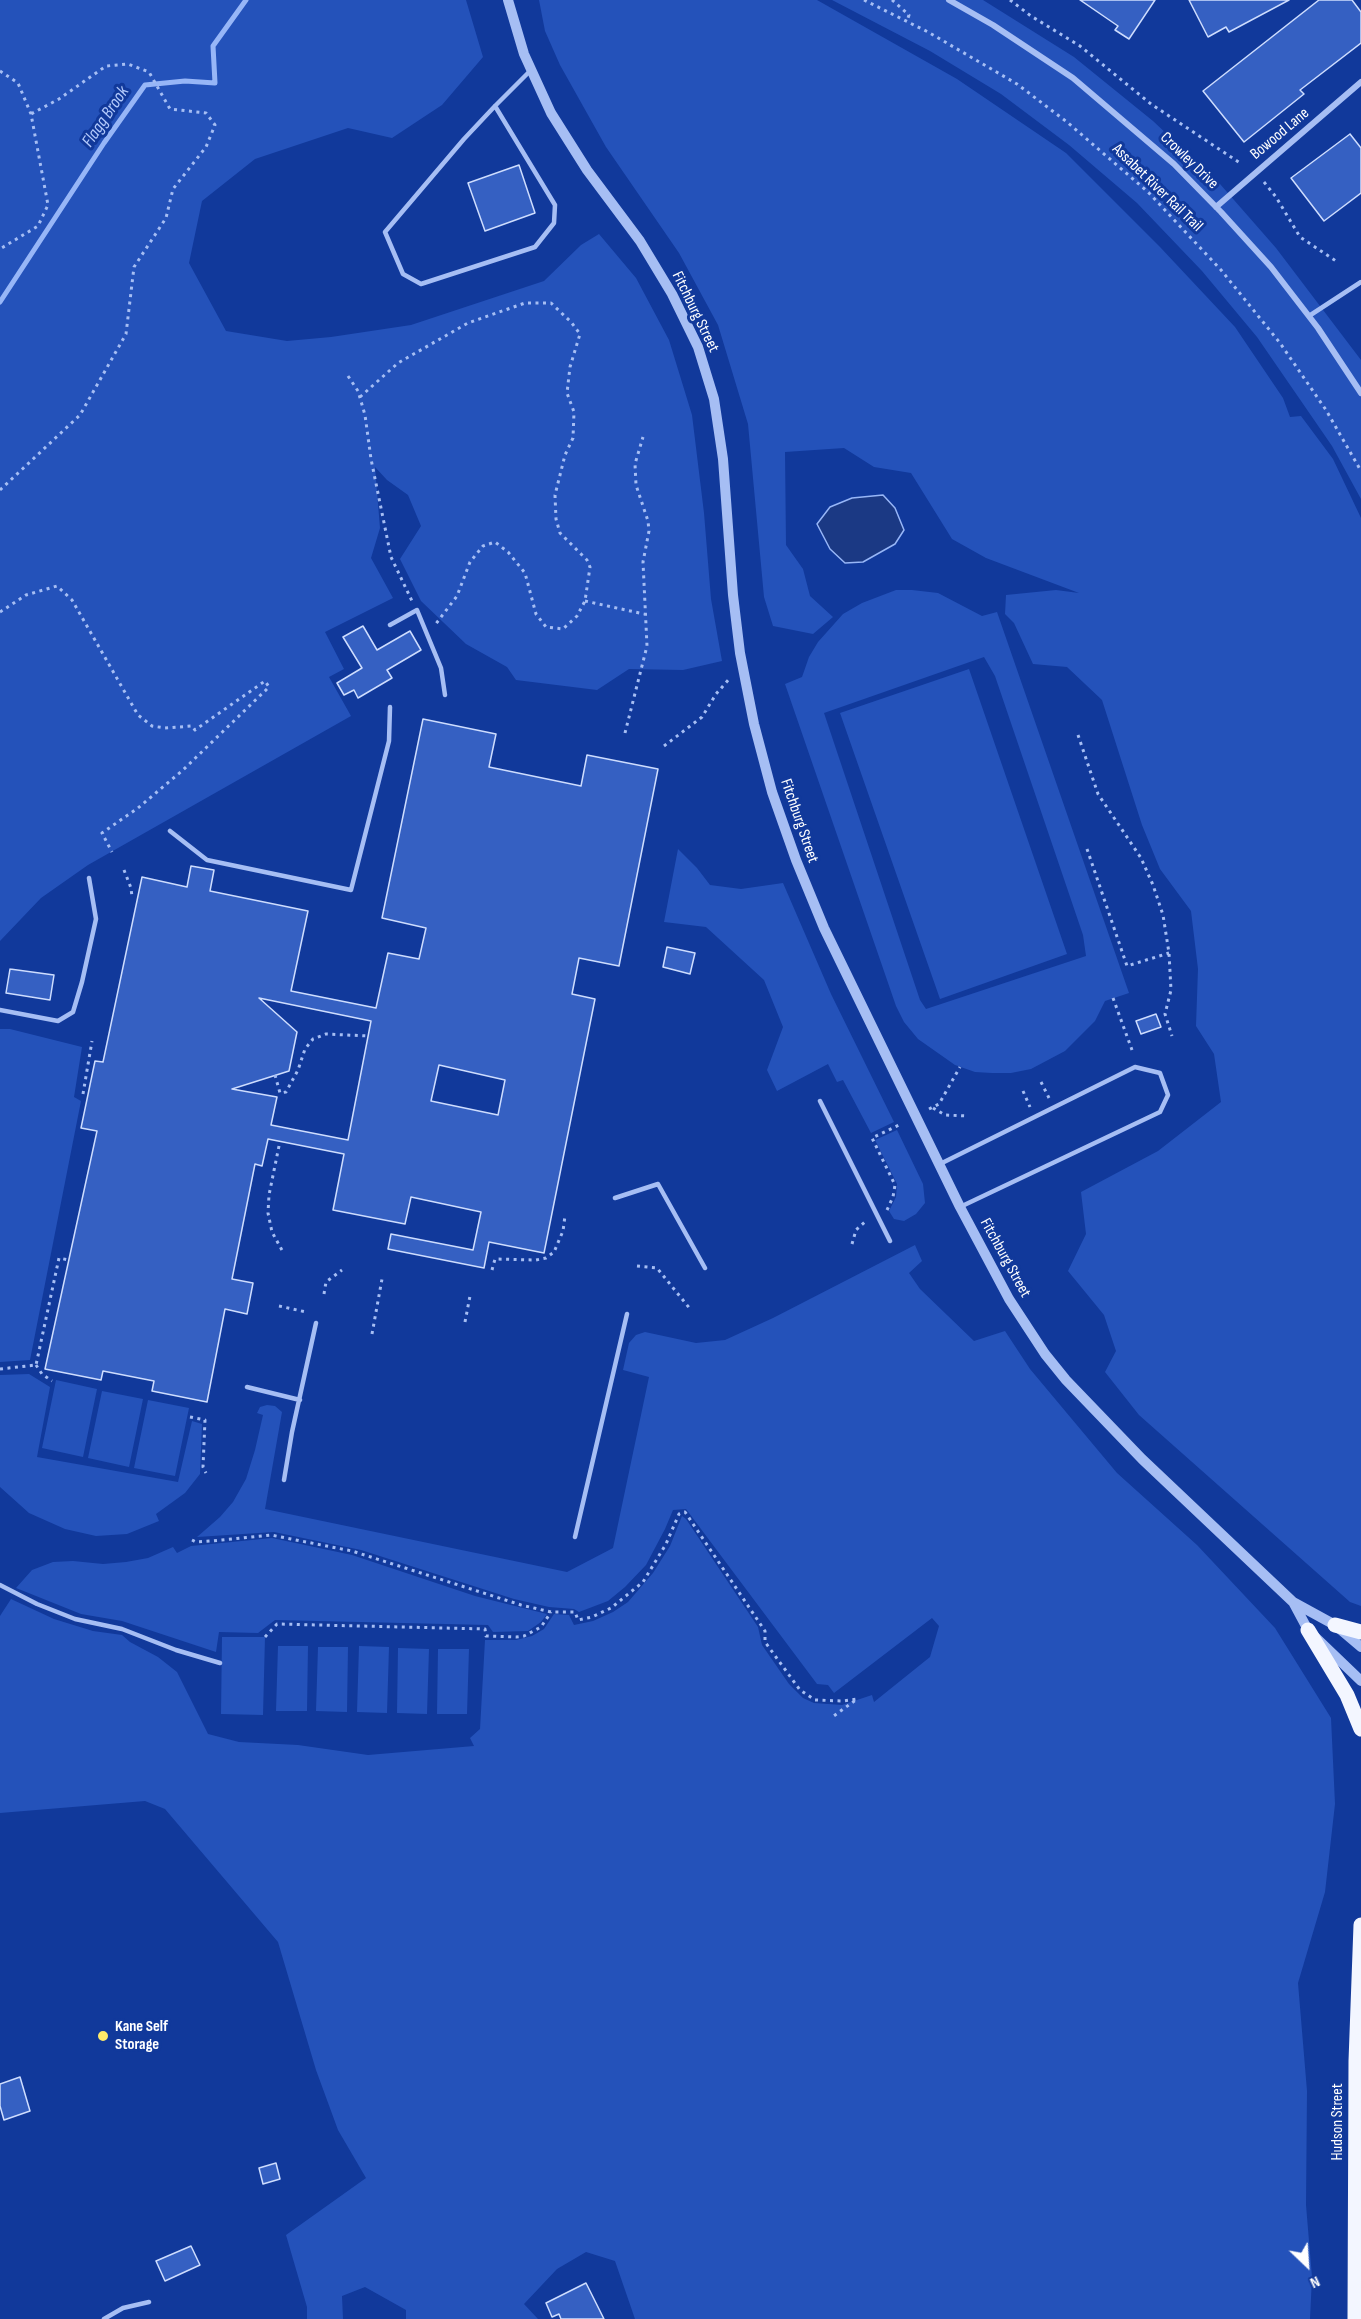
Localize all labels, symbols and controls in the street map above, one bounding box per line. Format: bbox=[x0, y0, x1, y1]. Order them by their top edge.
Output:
water label: Flagg Brook bbox=[78, 82, 134, 152]
street label: Bowood Lane bbox=[1247, 104, 1313, 164]
street label: Crowley Drive bbox=[1156, 129, 1222, 193]
street label: Assabet River Rail Trail bbox=[1108, 140, 1206, 236]
street label: Fitchburg Street bbox=[667, 268, 723, 356]
street label: Fitchburg Street bbox=[776, 777, 822, 865]
street label: Fitchburg Street bbox=[975, 1215, 1035, 1301]
place label: Kane Self Storage bbox=[115, 2017, 168, 2055]
marker: Kane Self Storage bbox=[96, 2029, 110, 2043]
street label: Hudson Street bbox=[1328, 2083, 1348, 2161]
north arrow bbox=[1277, 2235, 1337, 2295]
text: N bbox=[1307, 2271, 1323, 2292]

